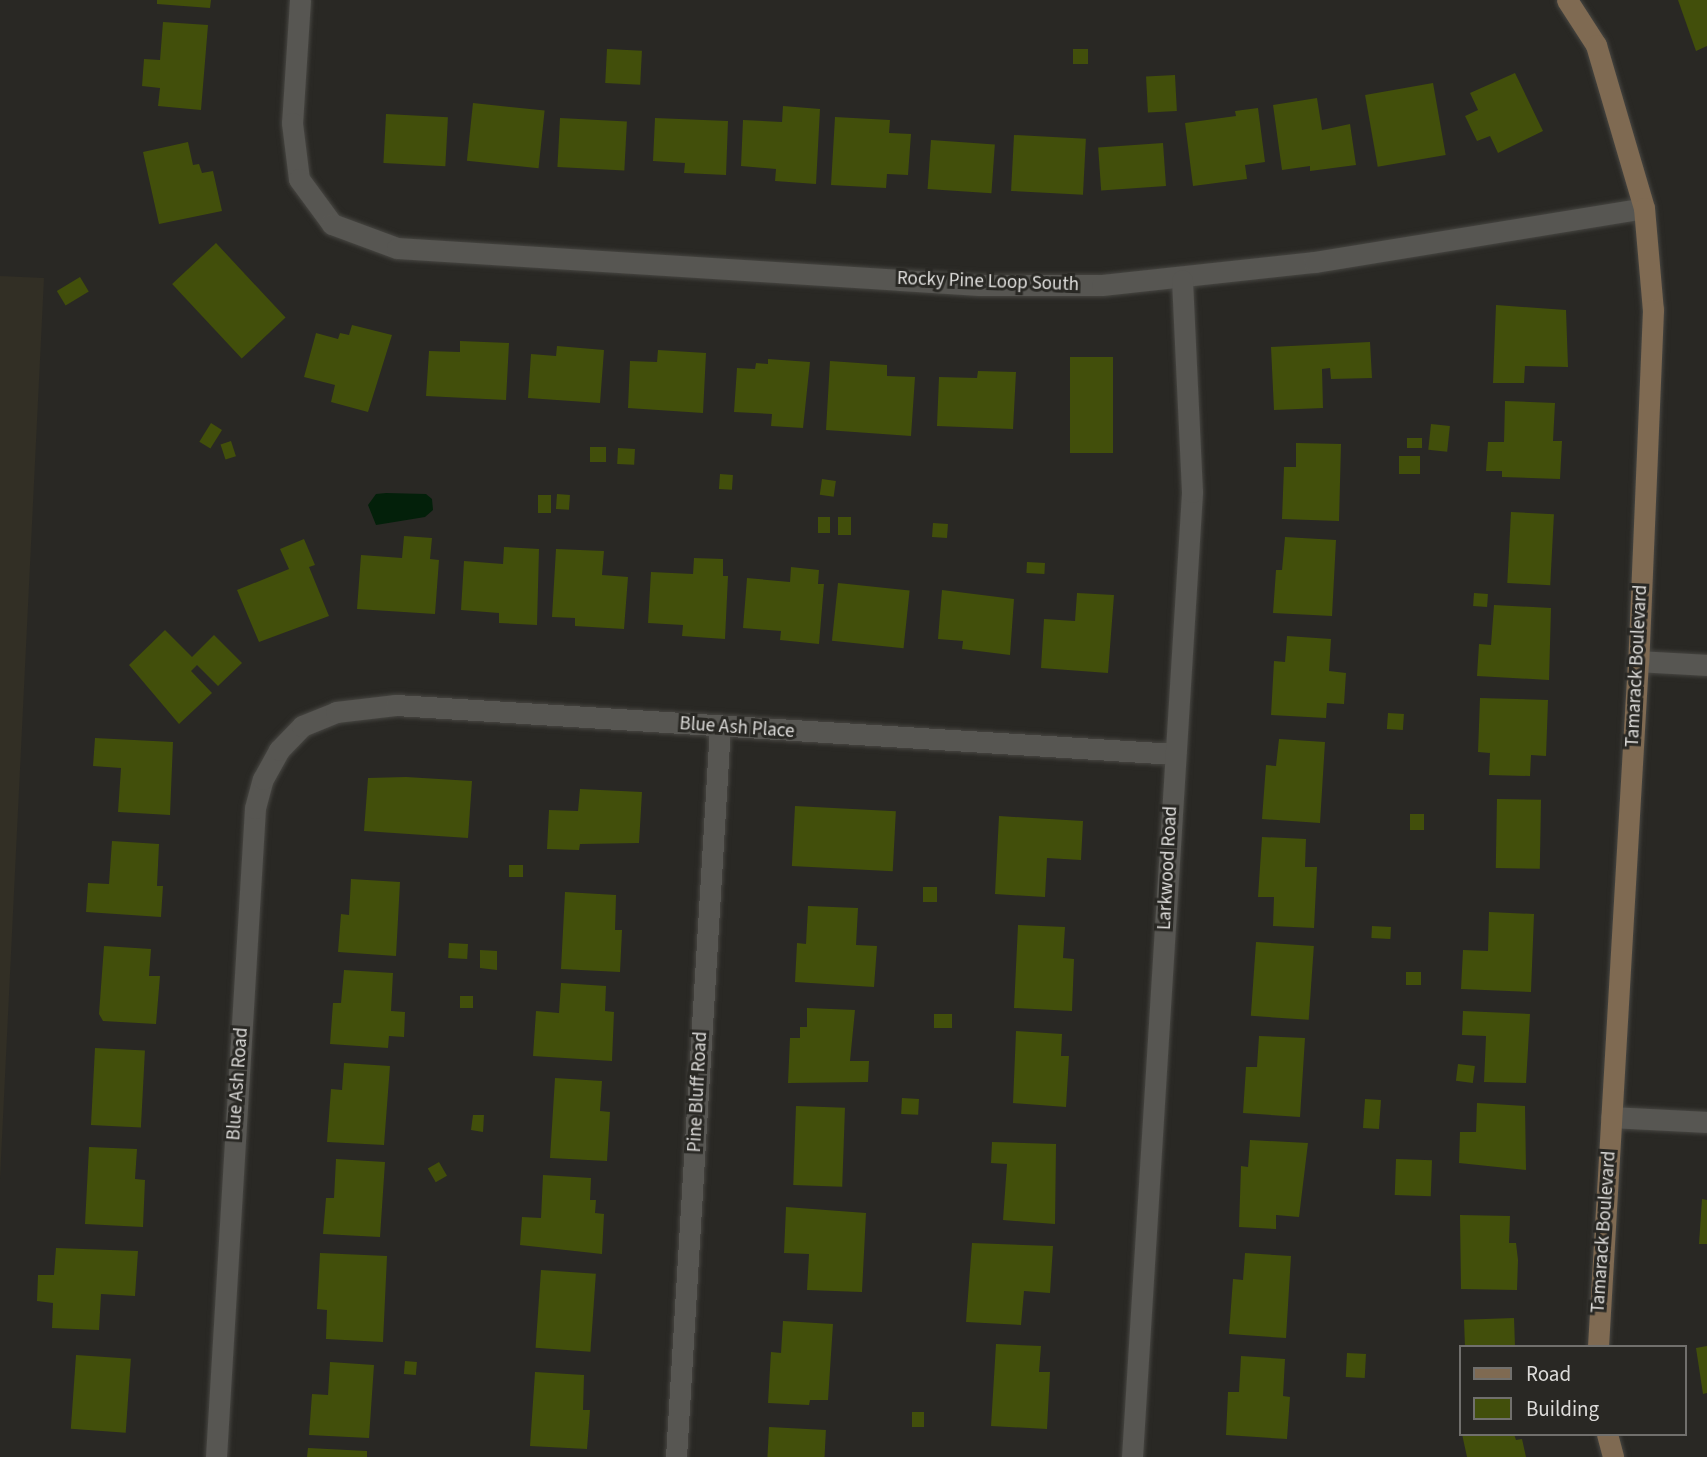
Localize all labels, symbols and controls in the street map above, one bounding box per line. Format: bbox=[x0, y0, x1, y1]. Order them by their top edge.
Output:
street label: Rocky Pine Loop South bbox=[897, 267, 1079, 297]
street label: Tamarack Boulevard bbox=[1621, 584, 1653, 748]
street label: Blue Ash Place bbox=[679, 713, 795, 743]
street label: Larkwood Road bbox=[1153, 805, 1183, 931]
street label: Blue Ash Road bbox=[223, 1027, 253, 1141]
street label: Pine Bluff Road bbox=[683, 1031, 713, 1153]
street label: Tamarack Boulevard bbox=[1587, 1150, 1621, 1314]
legend bbox=[1458, 1345, 1686, 1436]
text: Road bbox=[1526, 1359, 1571, 1389]
text: Building bbox=[1526, 1394, 1599, 1424]

